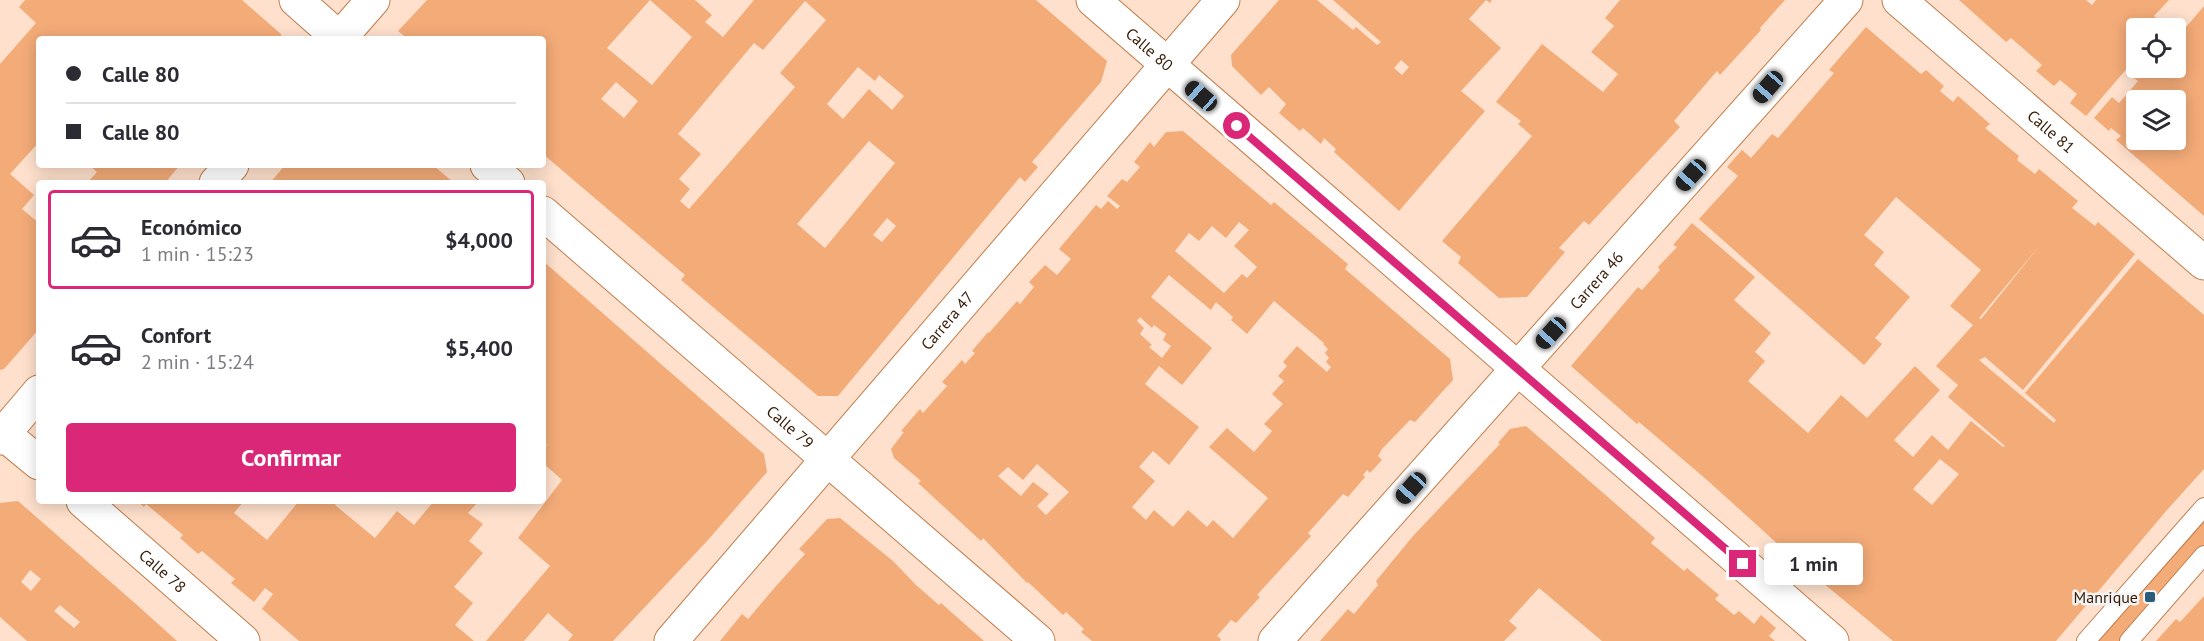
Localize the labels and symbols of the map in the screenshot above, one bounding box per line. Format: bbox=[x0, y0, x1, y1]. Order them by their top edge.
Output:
street label: Calle 80 bbox=[1122, 23, 1178, 75]
car bbox=[1749, 68, 1787, 106]
car bbox=[1182, 77, 1220, 115]
street label: Calle 81 bbox=[2023, 105, 2079, 157]
route start bbox=[1223, 112, 1250, 139]
car bbox=[1672, 156, 1710, 194]
street label: Carrera 46 bbox=[1565, 247, 1627, 314]
street label: Carrera 47 bbox=[916, 287, 978, 354]
car bbox=[1532, 314, 1570, 352]
street label: Calle 79 bbox=[763, 401, 818, 453]
car bbox=[1392, 469, 1430, 507]
callout: 1 min bbox=[1764, 543, 1863, 585]
street label: Calle 78 bbox=[135, 545, 190, 597]
route end bbox=[1729, 550, 1756, 577]
place label: Manrique bbox=[2074, 587, 2138, 607]
marker: Manrique bbox=[2143, 590, 2157, 604]

